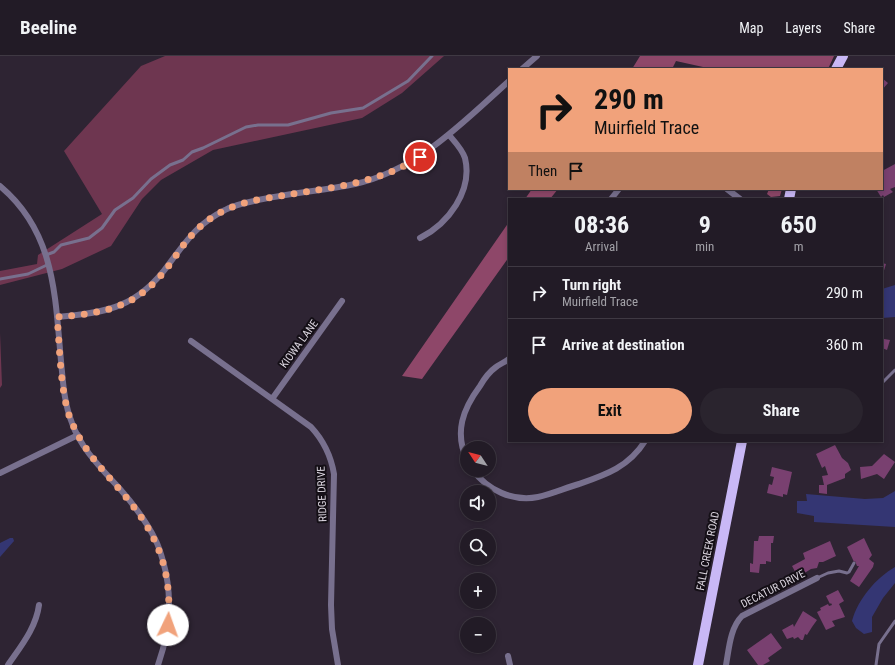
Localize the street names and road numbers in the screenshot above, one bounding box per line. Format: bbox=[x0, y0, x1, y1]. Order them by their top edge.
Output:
street label: KIOWA LANE bbox=[277, 317, 321, 371]
street label: RIDGE DRIVE bbox=[315, 465, 329, 522]
street label: FALL CREEK ROAD bbox=[694, 510, 722, 592]
street label: DECATUR DRIVE bbox=[739, 567, 808, 611]

